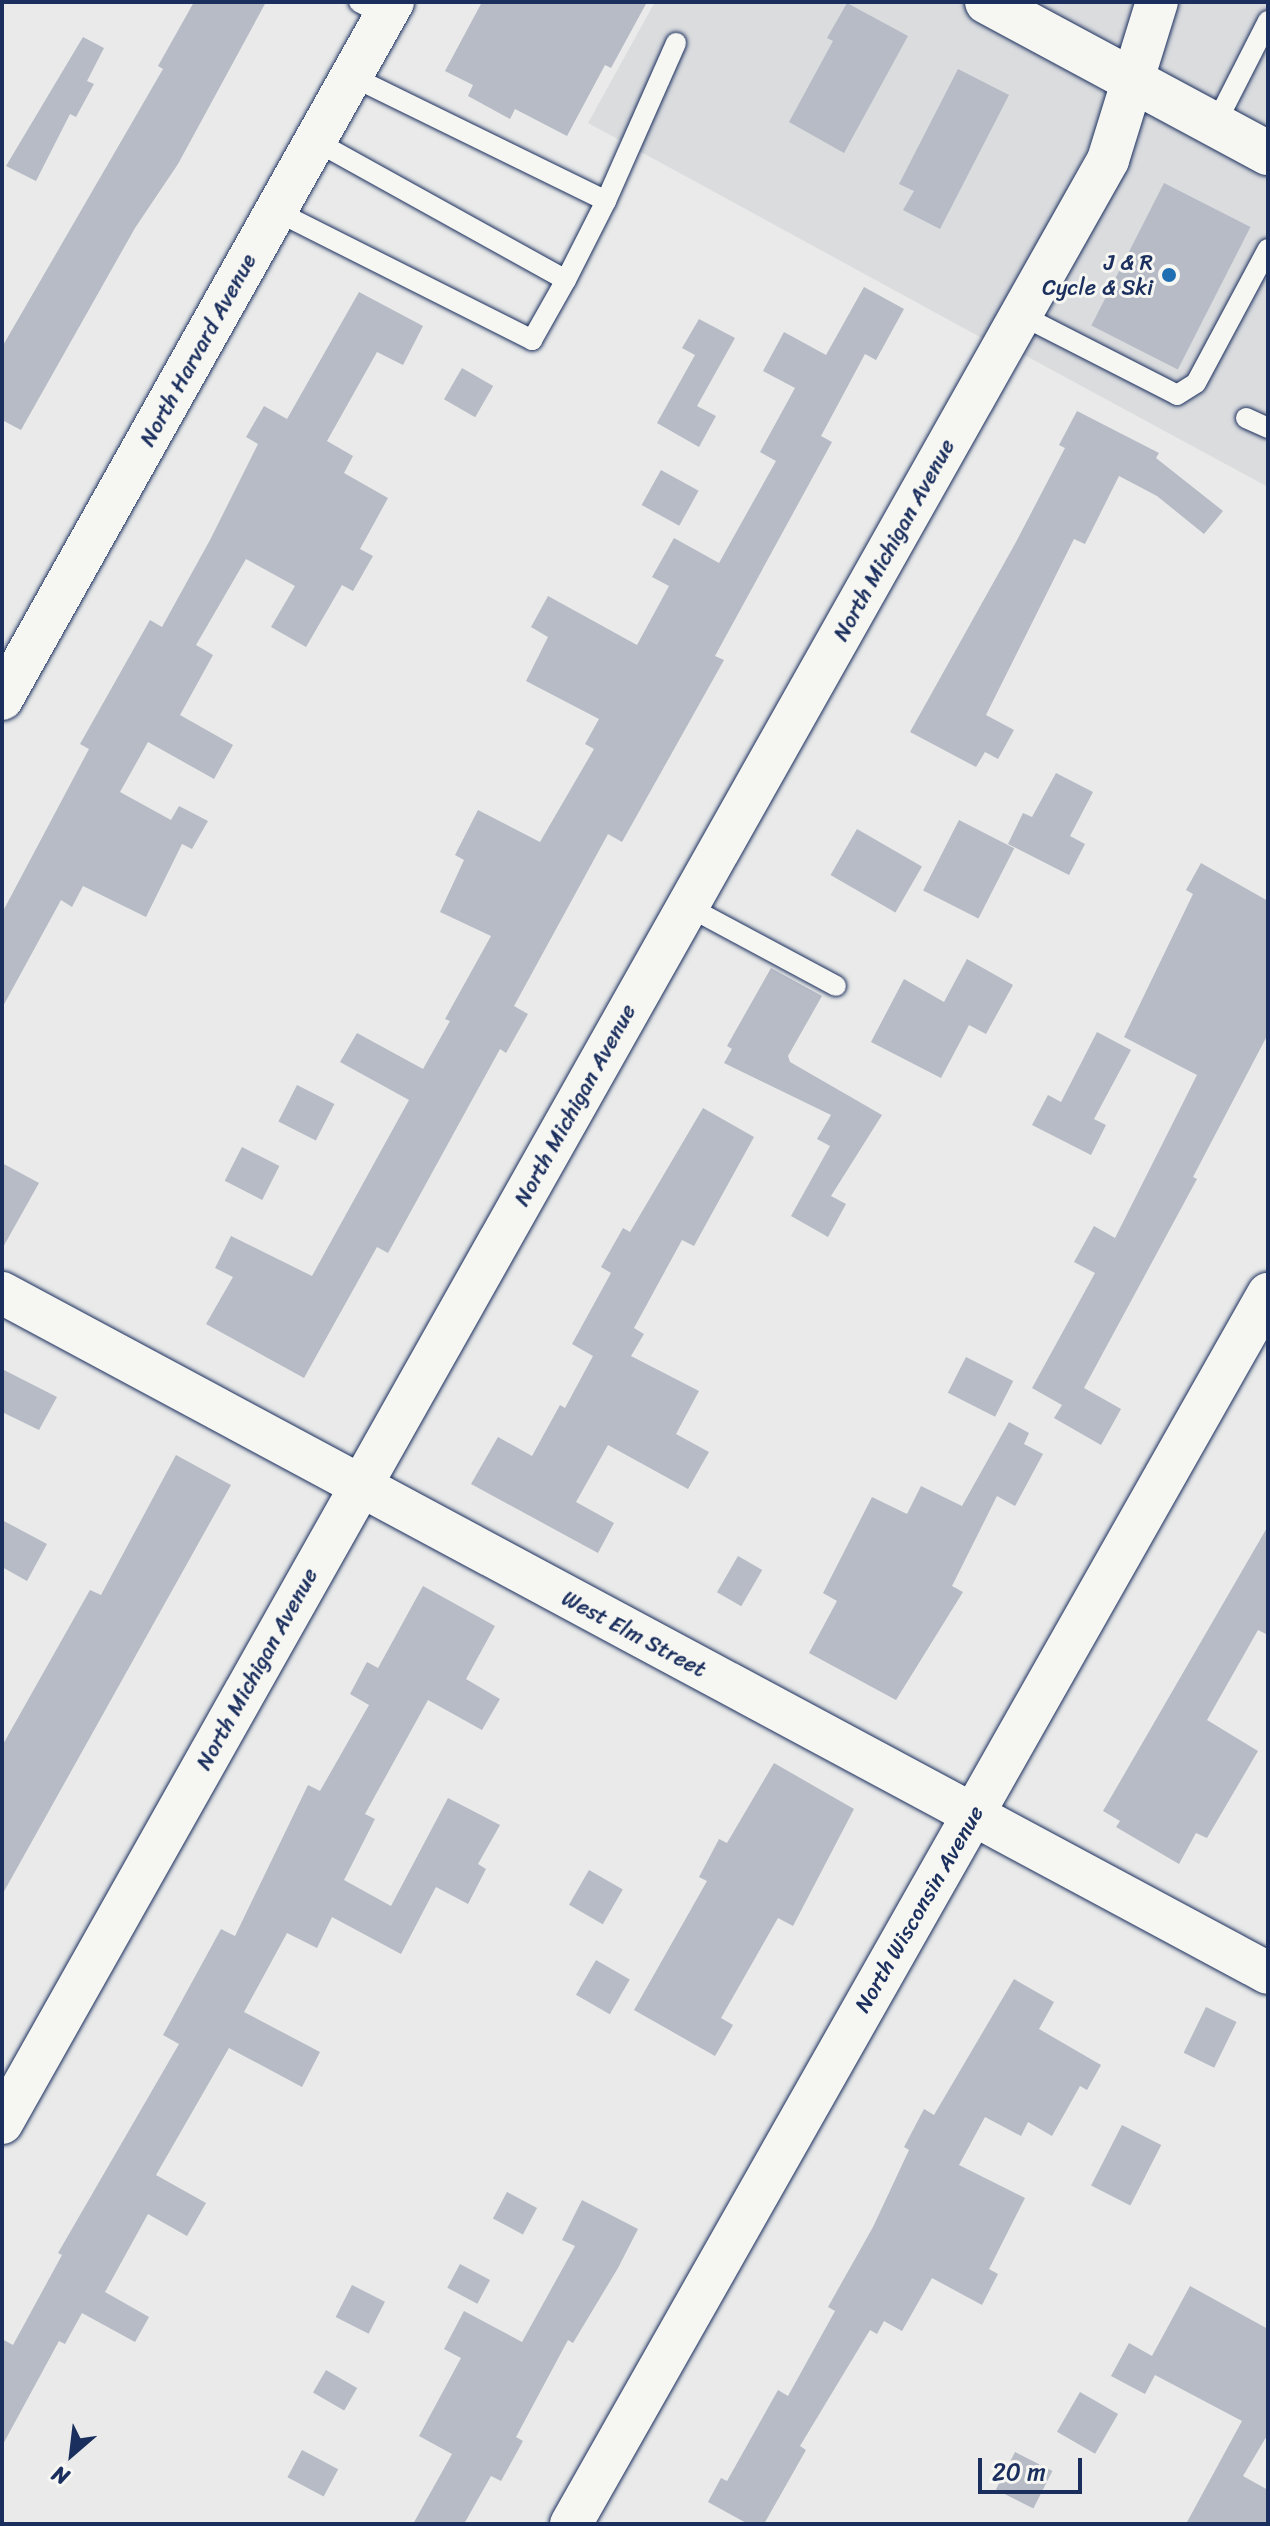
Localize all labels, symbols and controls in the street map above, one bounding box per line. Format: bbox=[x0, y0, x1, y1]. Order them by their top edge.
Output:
street label: North Harvard Avenue bbox=[134, 249, 262, 451]
place label: J & R Cycle & Ski bbox=[1042, 249, 1153, 300]
marker: J & R Cycle & Ski bbox=[1160, 266, 1178, 284]
street label: North Michigan Avenue bbox=[828, 435, 960, 645]
street label: North Michigan Avenue bbox=[509, 1000, 641, 1210]
street label: North Michigan Avenue bbox=[191, 1564, 323, 1774]
street label: West Elm Street bbox=[558, 1585, 710, 1683]
street label: North Wisconsin Avenue bbox=[849, 1801, 989, 2017]
north arrow bbox=[32, 2414, 112, 2494]
scale bar bbox=[982, 2442, 1086, 2492]
text: 20 m bbox=[992, 2451, 1046, 2493]
text: N bbox=[45, 2455, 76, 2496]

